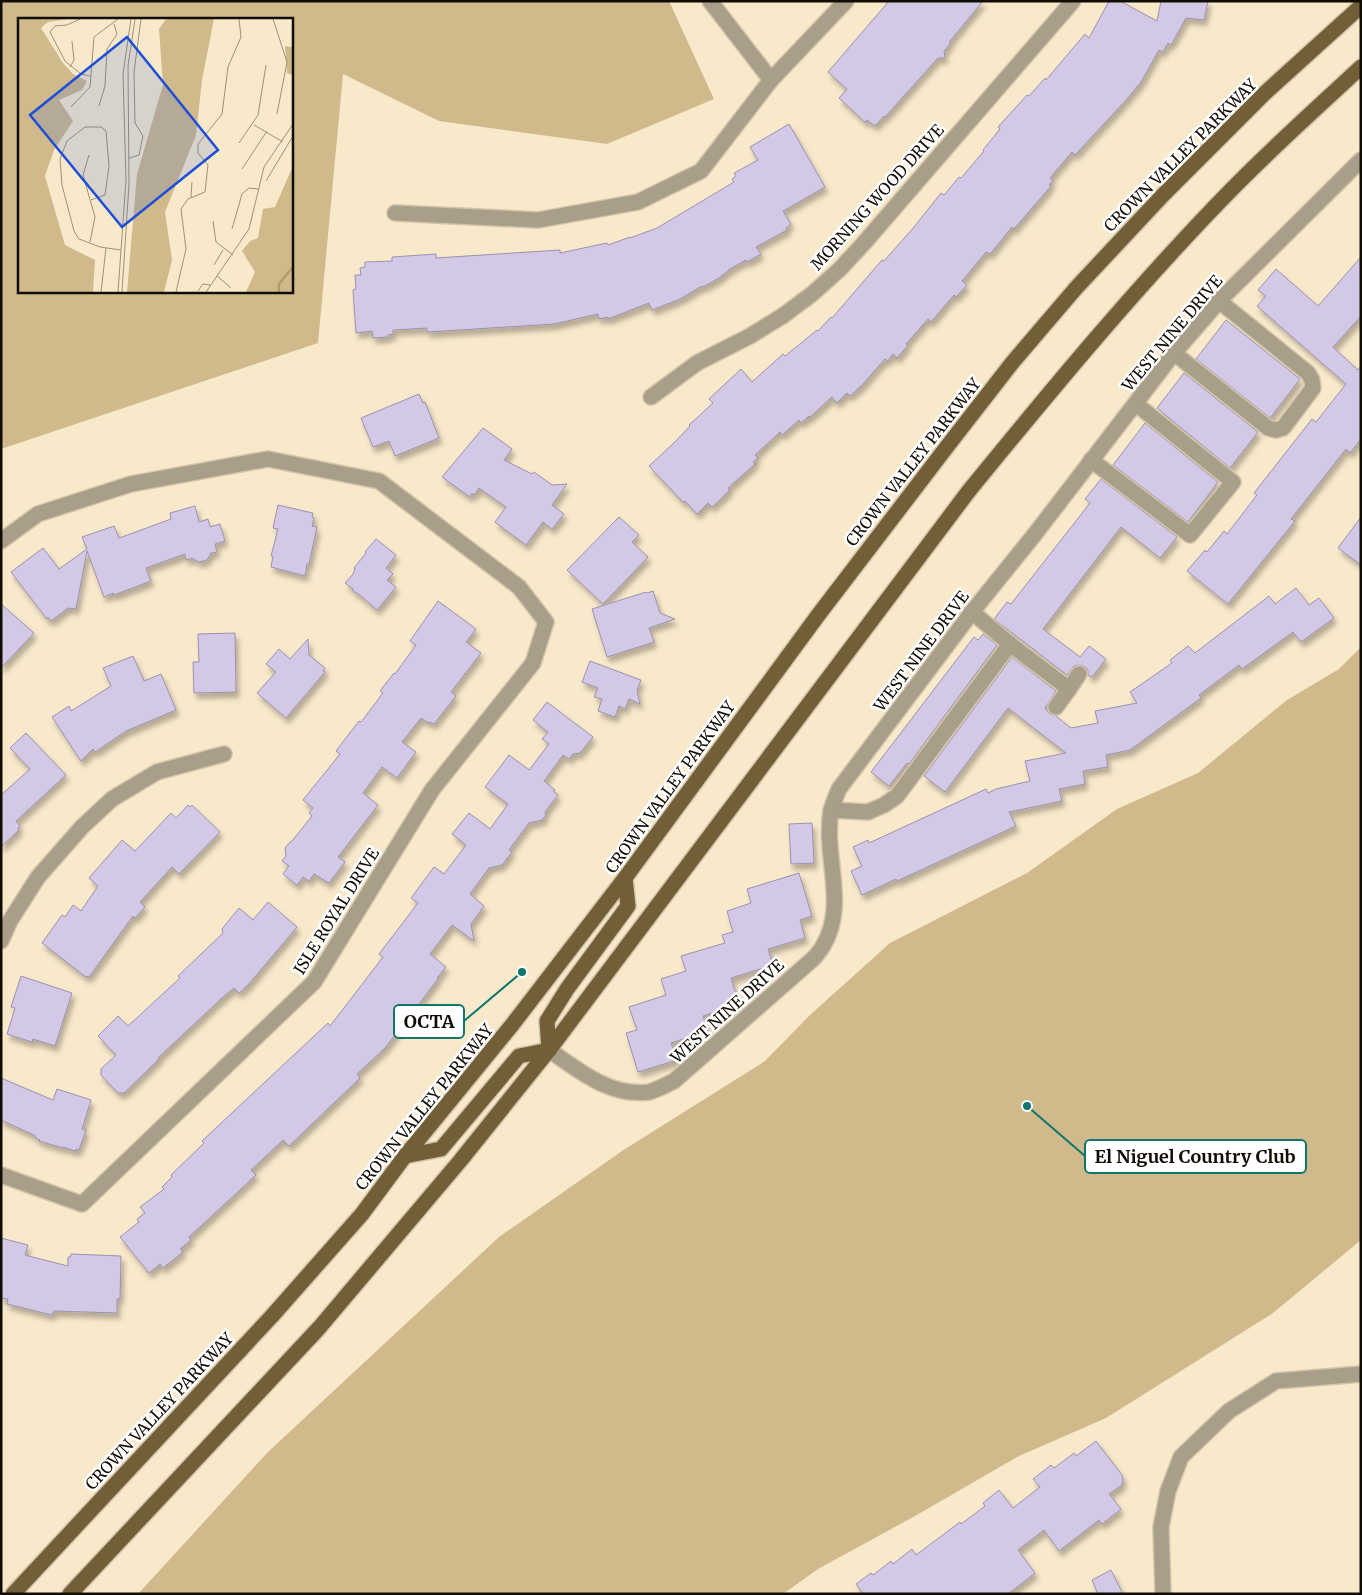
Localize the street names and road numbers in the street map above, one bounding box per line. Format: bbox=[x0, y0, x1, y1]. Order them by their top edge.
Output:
street label: CROWN VALLEY PARKWAY bbox=[1099, 74, 1261, 236]
street label: MORNING WOOD DRIVE bbox=[806, 119, 948, 274]
street label: WEST NINE DRIVE bbox=[1117, 270, 1227, 396]
street label: CROWN VALLEY PARKWAY bbox=[841, 373, 985, 550]
street label: WEST NINE DRIVE bbox=[869, 586, 973, 716]
street label: CROWN VALLEY PARKWAY bbox=[601, 697, 740, 877]
street label: ISLE ROYAL DRIVE bbox=[289, 843, 383, 978]
street label: WEST NINE DRIVE bbox=[665, 954, 788, 1068]
street label: CROWN VALLEY PARKWAY bbox=[351, 1019, 498, 1194]
street label: CROWN VALLEY PARKWAY bbox=[81, 1328, 238, 1494]

